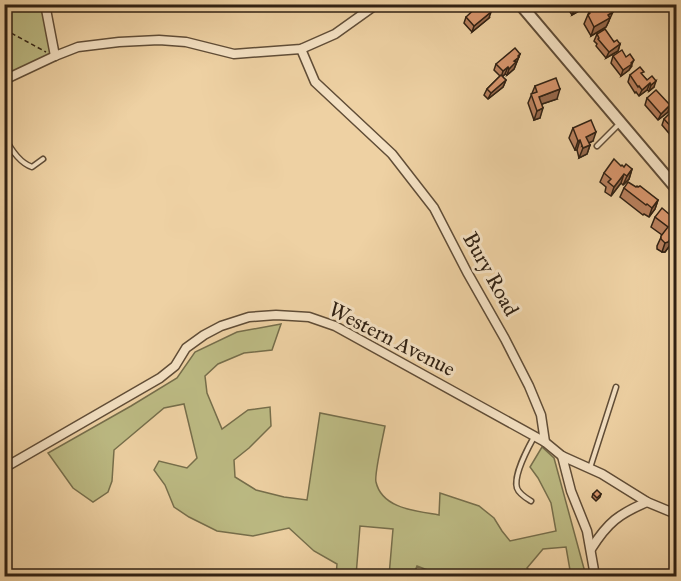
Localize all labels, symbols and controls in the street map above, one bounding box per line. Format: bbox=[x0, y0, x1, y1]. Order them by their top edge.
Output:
street label: Bury Road bbox=[457, 227, 525, 321]
street label: Western Avenue bbox=[324, 296, 460, 382]

